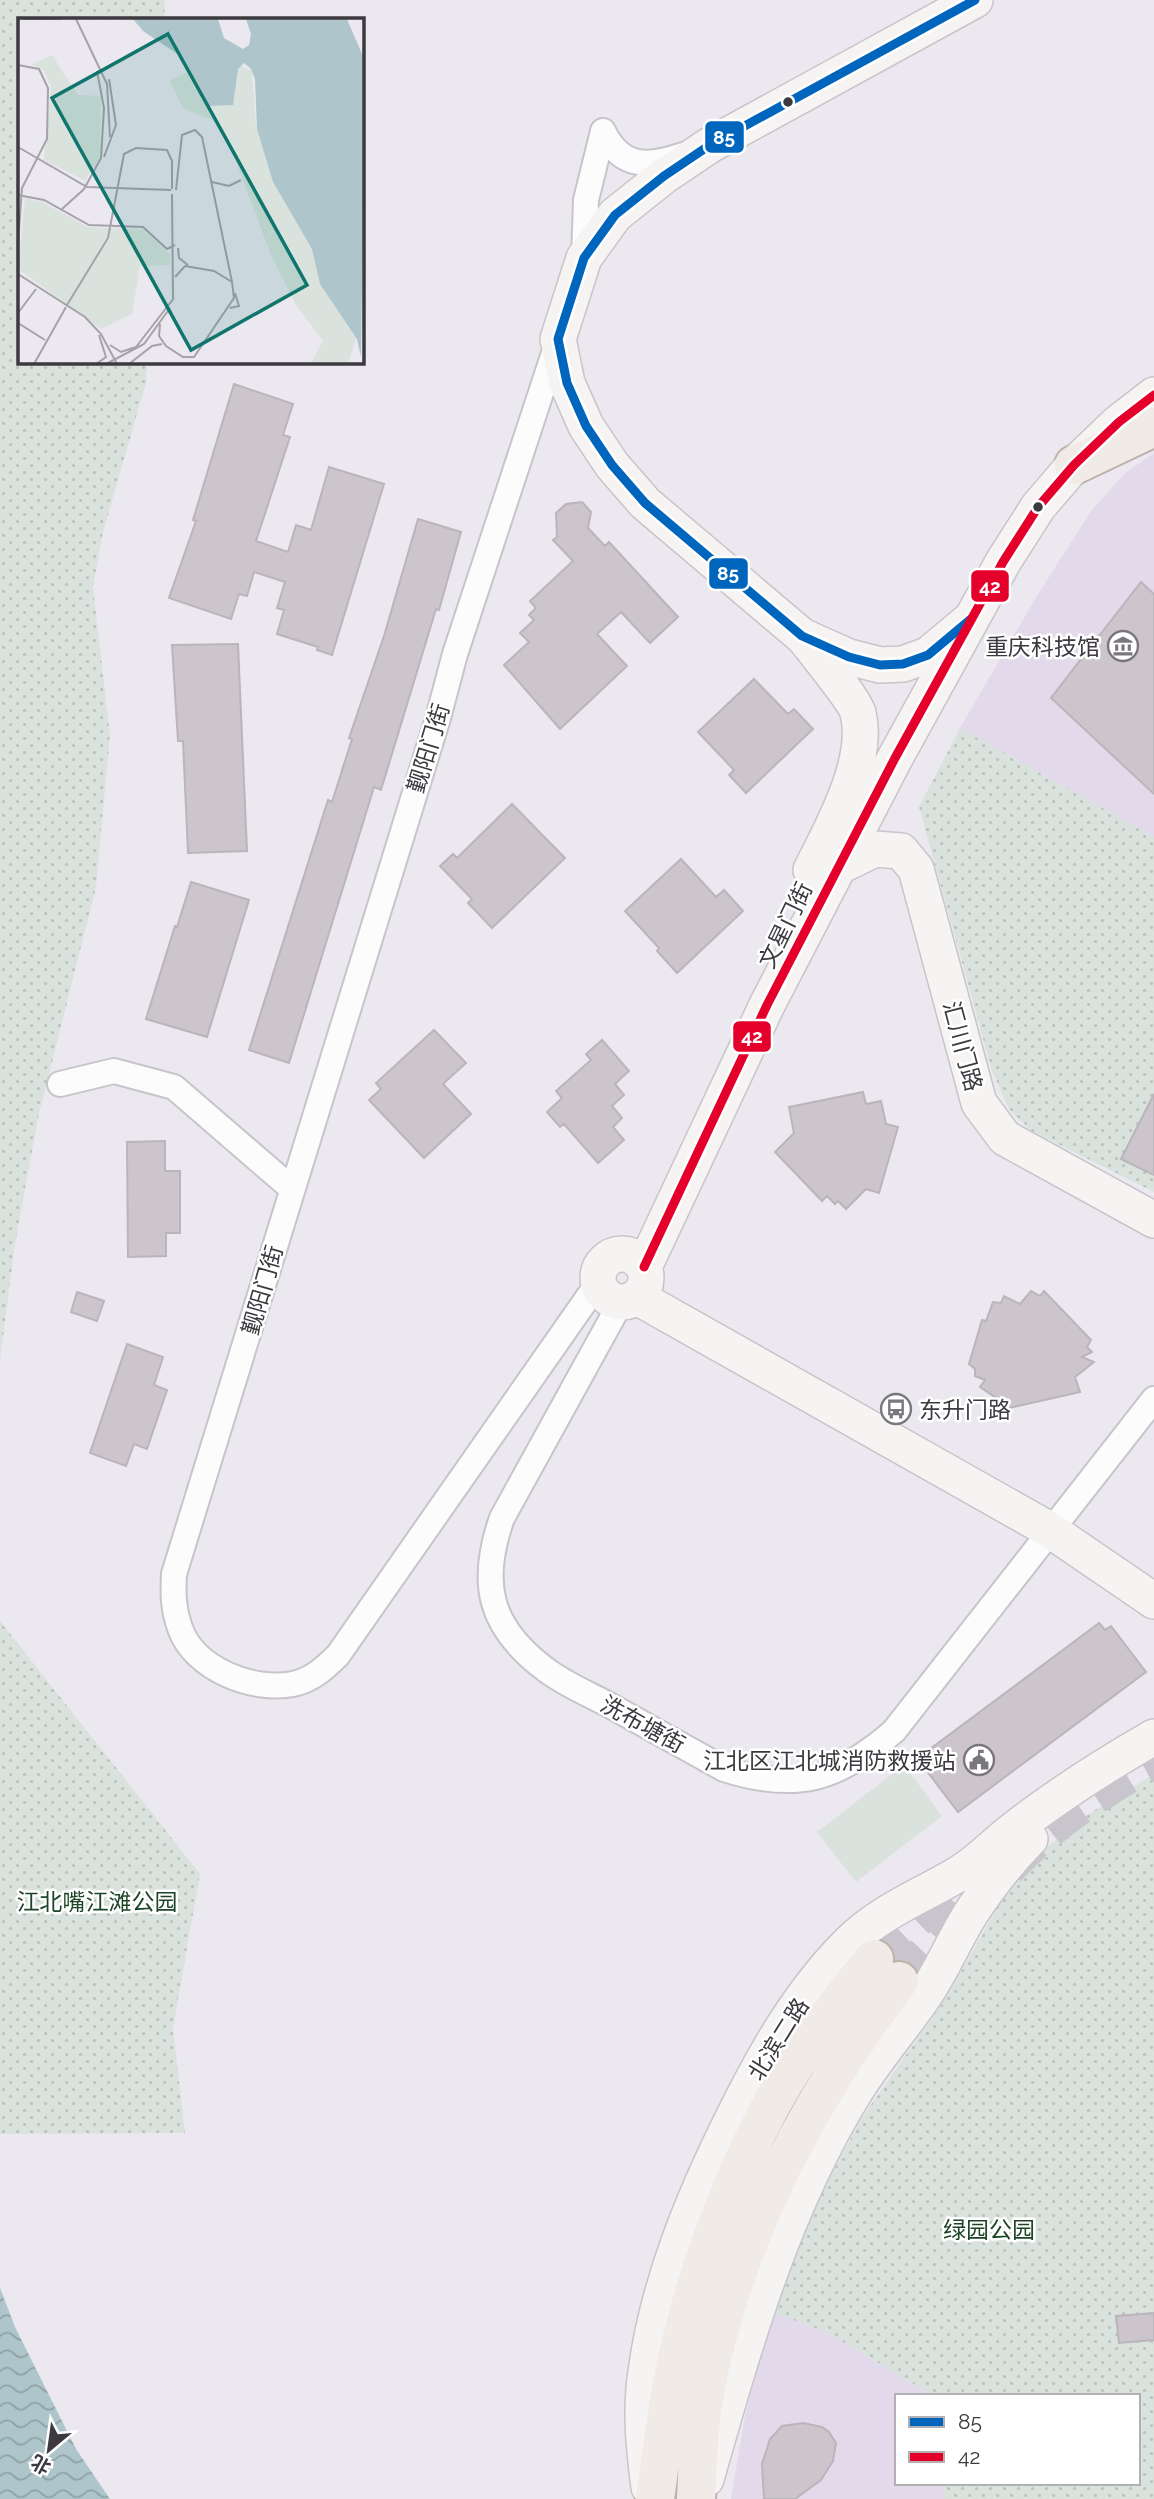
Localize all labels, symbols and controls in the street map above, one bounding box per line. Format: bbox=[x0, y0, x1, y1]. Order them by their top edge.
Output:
inset map bbox=[18, 18, 364, 364]
unlabelled marker bbox=[781, 95, 795, 109]
line badge: 85 bbox=[704, 120, 745, 154]
text: 85 bbox=[713, 126, 735, 148]
unlabelled marker bbox=[1031, 500, 1045, 514]
line badge: 85 bbox=[708, 557, 749, 590]
text: 85 bbox=[717, 562, 739, 584]
line badge: 42 bbox=[970, 569, 1010, 603]
text: 42 bbox=[979, 575, 1001, 597]
museum icon: 重庆科技馆 bbox=[1106, 629, 1140, 663]
place label: 重庆科技馆 bbox=[985, 633, 1100, 660]
street label: 觐阳门街 bbox=[402, 700, 454, 796]
street label: 文星门街 bbox=[753, 878, 817, 972]
street label: 汇川门路 bbox=[938, 998, 988, 1094]
line badge: 42 bbox=[732, 1020, 772, 1053]
text: 42 bbox=[741, 1025, 763, 1047]
street label: 觐阳门街 bbox=[236, 1242, 288, 1338]
bus stop icon: 东升门路 bbox=[879, 1392, 913, 1426]
place label: 东升门路 bbox=[919, 1396, 1011, 1423]
street label: 洗布塘街 bbox=[596, 1690, 690, 1758]
public building icon: 江北区江北城消防救援站 bbox=[962, 1743, 996, 1777]
place label: 江北区江北城消防救援站 bbox=[703, 1747, 956, 1774]
park label: 江北嘴江滩公园 bbox=[17, 1888, 178, 1915]
street label: 北滨二路 bbox=[742, 1993, 814, 2085]
park label: 绿园公园 bbox=[943, 2216, 1035, 2243]
legend bbox=[895, 2394, 1140, 2485]
text: 85 bbox=[958, 2409, 982, 2434]
north arrow bbox=[14, 2415, 84, 2485]
text: 42 bbox=[958, 2444, 980, 2469]
text: 北 bbox=[27, 2451, 54, 2479]

